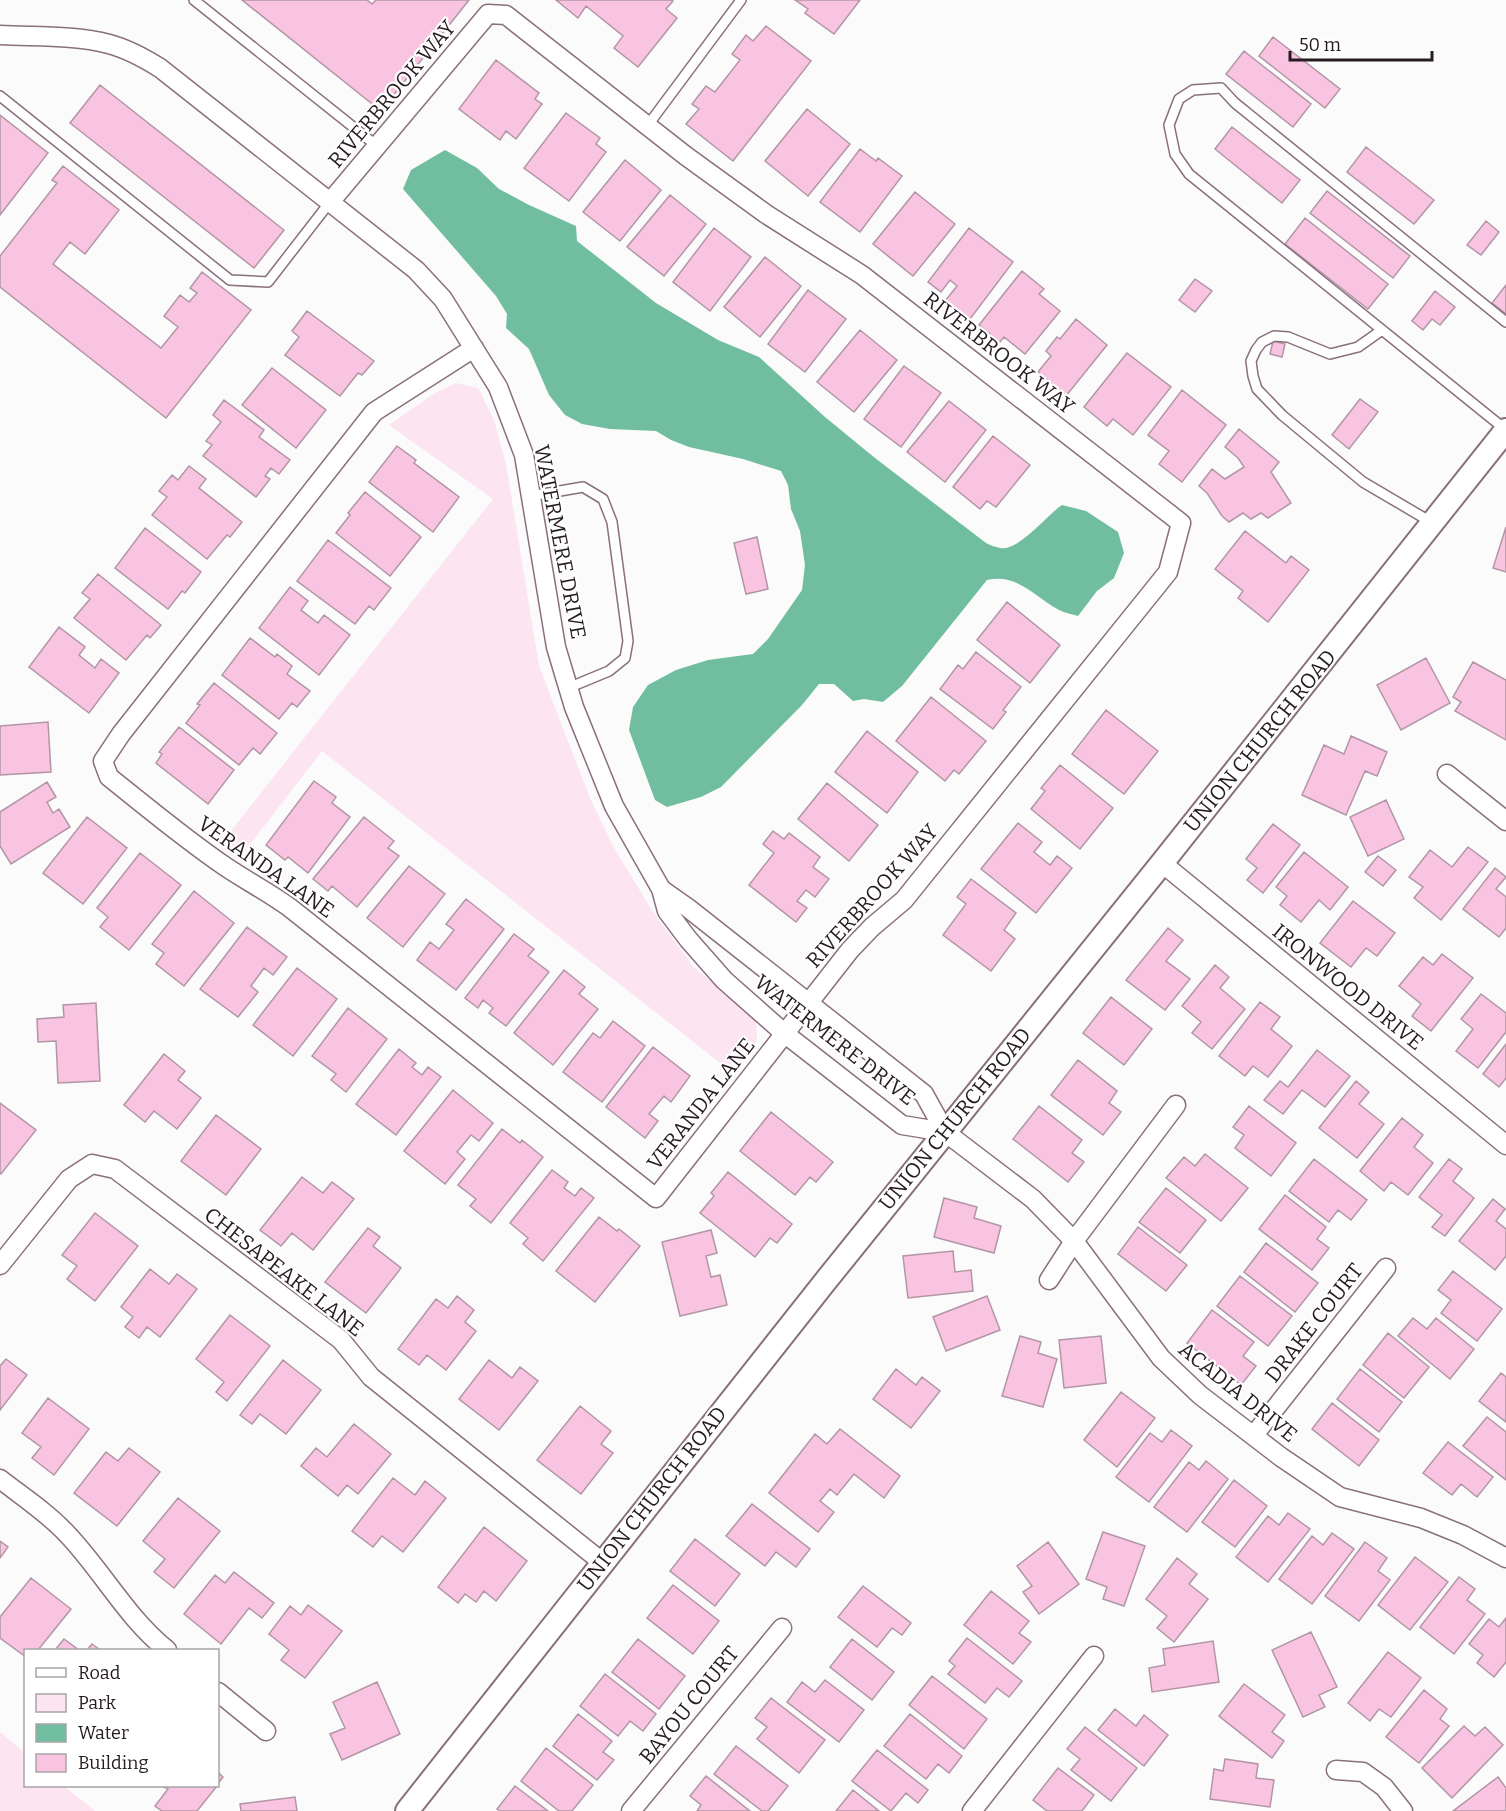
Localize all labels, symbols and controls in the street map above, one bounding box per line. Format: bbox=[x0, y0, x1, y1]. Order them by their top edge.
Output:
street label: RIVERBROOK WAY bbox=[323, 15, 462, 173]
scale bar bbox=[1290, 24, 1432, 62]
text: 50 m bbox=[1299, 34, 1341, 56]
street label: RIVERBROOK WAY bbox=[918, 286, 1080, 420]
street label: WATERMERE DRIVE bbox=[528, 443, 592, 641]
street label: UNION CHURCH ROAD bbox=[1178, 644, 1342, 838]
street label: VERANDA LANE bbox=[193, 810, 339, 924]
street label: RIVERBROOK WAY bbox=[801, 818, 944, 973]
street label: IRONWOOD DRIVE bbox=[1267, 918, 1429, 1056]
street label: WATERMERE DRIVE bbox=[749, 969, 921, 1111]
street label: UNION CHURCH ROAD bbox=[873, 1022, 1037, 1216]
street label: VERANDA LANE bbox=[641, 1033, 761, 1175]
street label: CHESAPEAKE LANE bbox=[199, 1202, 369, 1342]
street label: DRAKE COURT bbox=[1259, 1258, 1369, 1388]
street label: ACADIA DRIVE bbox=[1173, 1336, 1303, 1448]
street label: UNION CHURCH ROAD bbox=[572, 1401, 732, 1597]
street label: BAYOU COURT bbox=[634, 1641, 744, 1769]
legend bbox=[24, 1649, 219, 1787]
text: Road bbox=[78, 1662, 121, 1684]
text: Park bbox=[78, 1692, 117, 1714]
text: Water bbox=[78, 1722, 129, 1744]
text: Building bbox=[78, 1752, 149, 1774]

